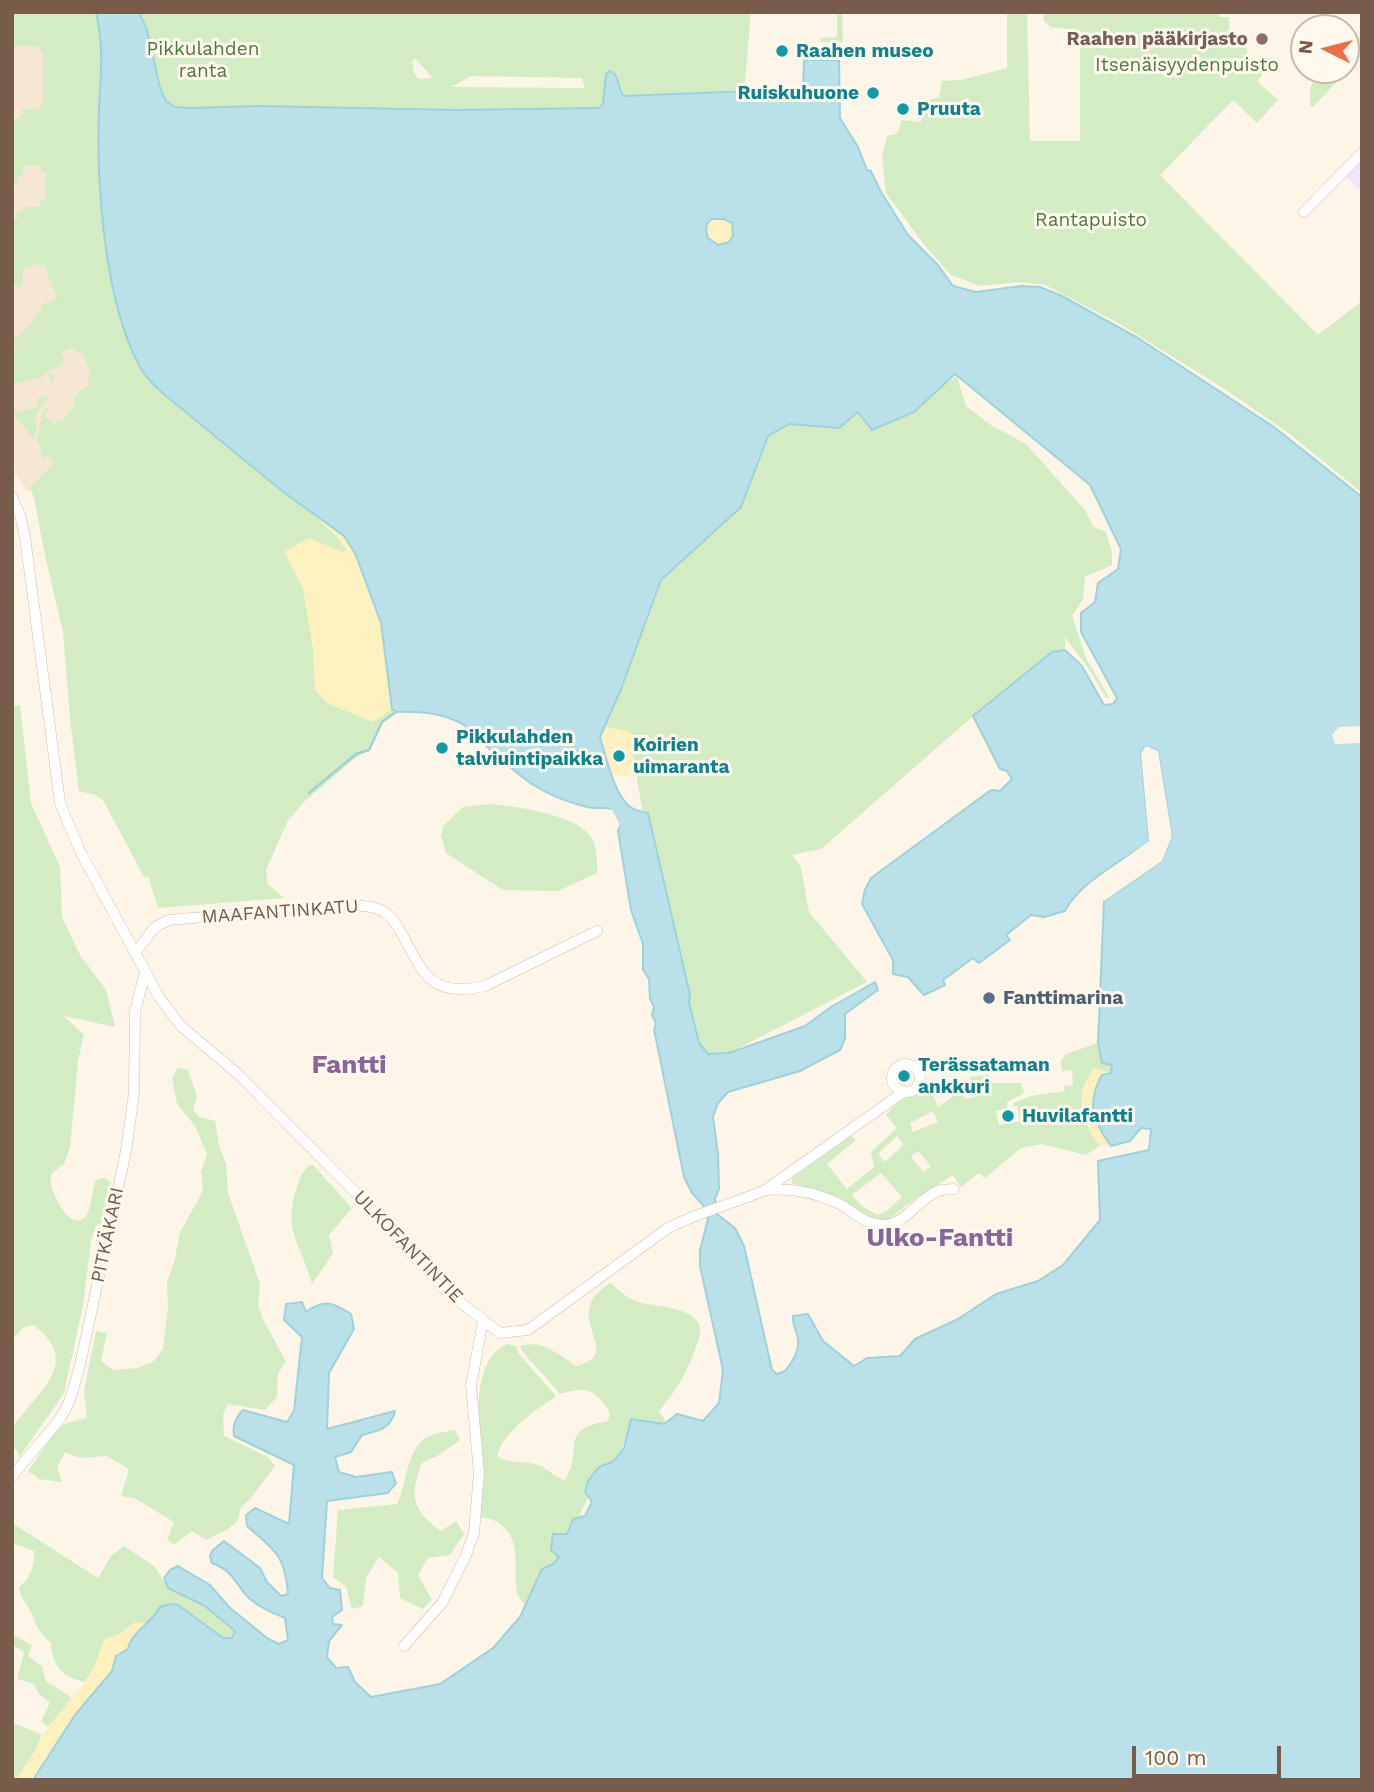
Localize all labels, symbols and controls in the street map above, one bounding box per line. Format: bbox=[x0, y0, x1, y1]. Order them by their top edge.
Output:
north arrow bbox=[1290, 14, 1360, 84]
place label: Raahen pääkirjasto bbox=[1067, 28, 1248, 50]
marker: Raahen pääkirjasto bbox=[1254, 31, 1270, 47]
park label: Pikkulahden ranta bbox=[147, 38, 259, 82]
text: N bbox=[1293, 39, 1318, 55]
place label: Raahen museo bbox=[796, 40, 934, 62]
marker: Raahen museo bbox=[774, 43, 790, 59]
park label: Itsenäisyydenpuisto bbox=[1095, 54, 1279, 76]
place label: Ruiskuhuone bbox=[737, 82, 859, 104]
marker: Ruiskuhuone bbox=[865, 85, 881, 101]
place label: Pruuta bbox=[917, 98, 981, 120]
marker: Pruuta bbox=[895, 101, 911, 117]
park label: Rantapuisto bbox=[1035, 209, 1147, 231]
place label: Pikkulahden talviuintipaikka bbox=[456, 726, 603, 770]
place label: Koirien uimaranta bbox=[633, 734, 729, 778]
marker: Pikkulahden talviuintipaikka bbox=[434, 740, 450, 756]
marker: Koirien uimaranta bbox=[611, 748, 627, 764]
street label: MAAFANTINKATU bbox=[201, 895, 359, 929]
place label: Fanttimarina bbox=[1003, 987, 1123, 1009]
marker: Fanttimarina bbox=[981, 990, 997, 1006]
district label: Fantti bbox=[311, 1049, 387, 1081]
place label: Terässataman ankkuri bbox=[918, 1054, 1050, 1098]
marker: Terässataman ankkuri bbox=[896, 1068, 912, 1084]
place label: Huvilafantti bbox=[1022, 1105, 1133, 1127]
marker: Huvilafantti bbox=[1000, 1108, 1016, 1124]
street label: PITKÄKARI bbox=[87, 1185, 129, 1285]
street label: ULKOFANTINTIE bbox=[348, 1186, 468, 1308]
district label: Ulko-Fantti bbox=[867, 1222, 1013, 1254]
scale bar bbox=[1136, 1732, 1285, 1776]
text: 100 m bbox=[1145, 1745, 1207, 1770]

